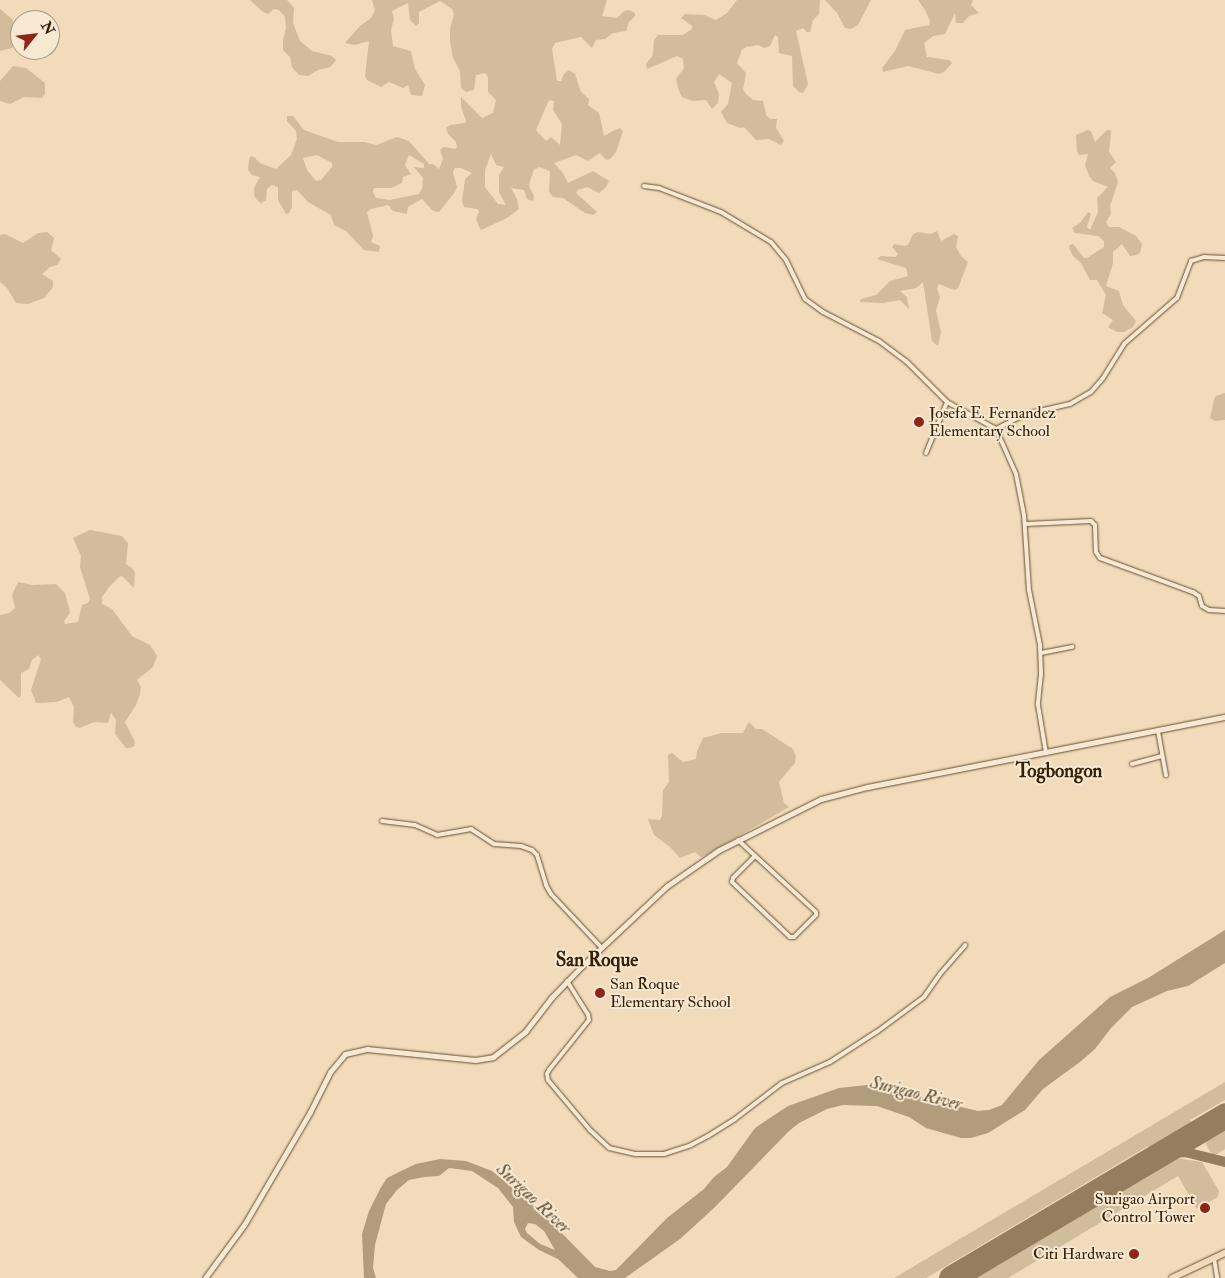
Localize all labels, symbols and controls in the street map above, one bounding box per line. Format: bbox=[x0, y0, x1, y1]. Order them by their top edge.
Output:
north arrow bbox=[10, 10, 60, 60]
text: N bbox=[37, 18, 58, 38]
place label: Josefa E. Fernandez Elementary School bbox=[929, 403, 1056, 441]
marker: Josefa E. Fernandez Elementary School bbox=[913, 416, 925, 428]
district label: Togbongon bbox=[1016, 761, 1102, 783]
district label: San Roque bbox=[556, 950, 638, 972]
place label: San Roque Elementary School bbox=[610, 974, 731, 1012]
marker: San Roque Elementary School bbox=[594, 987, 606, 999]
water label: Surigao River bbox=[868, 1072, 964, 1116]
water label: Surigao River bbox=[491, 1159, 575, 1239]
place label: Surigao Airport Control Tower bbox=[1095, 1189, 1195, 1227]
marker: Surigao Airport Control Tower bbox=[1199, 1202, 1211, 1214]
place label: Citi Hardware bbox=[1033, 1244, 1124, 1264]
marker: Citi Hardware bbox=[1128, 1248, 1140, 1260]

